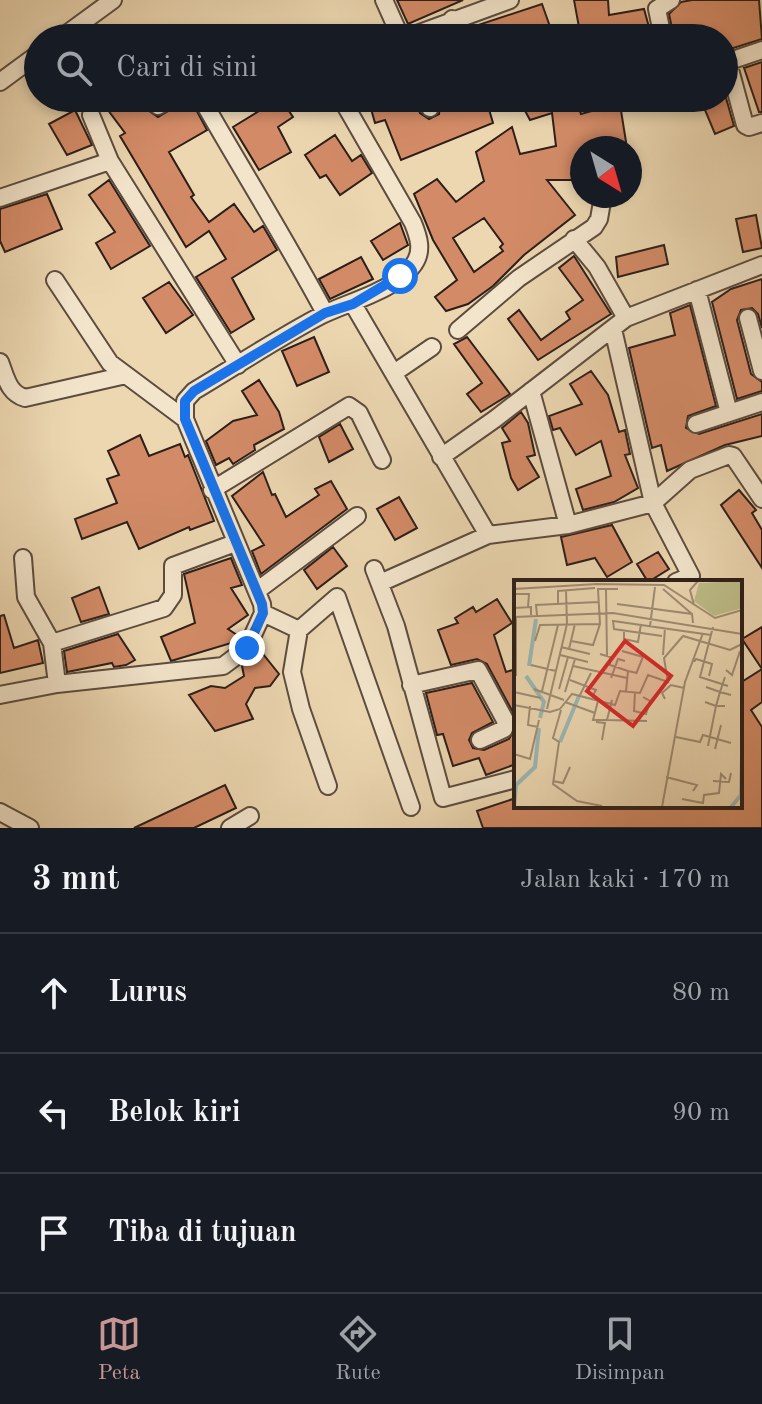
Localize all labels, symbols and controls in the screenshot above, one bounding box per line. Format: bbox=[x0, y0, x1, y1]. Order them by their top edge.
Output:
search box bbox=[24, 24, 738, 112]
icon: search bbox=[52, 46, 96, 90]
text: Cari di sini bbox=[116, 53, 257, 83]
north arrow bbox=[570, 136, 642, 208]
route start bbox=[382, 258, 418, 294]
inset map bbox=[514, 580, 742, 808]
route end bbox=[229, 630, 265, 666]
text: 3 mnt bbox=[32, 863, 120, 897]
text: Jalan kaki · 170 m bbox=[520, 867, 730, 893]
icon: ahead bbox=[32, 971, 76, 1015]
text: Lurus bbox=[108, 978, 187, 1008]
text: 80 m bbox=[672, 980, 730, 1006]
icon: left bbox=[32, 1091, 76, 1135]
text: Belok kiri bbox=[108, 1098, 241, 1128]
text: 90 m bbox=[672, 1100, 730, 1126]
icon: arrive bbox=[32, 1211, 76, 1255]
text: Tiba di tujuan bbox=[108, 1218, 297, 1248]
tab: Peta bbox=[97, 1312, 141, 1387]
tab: Rute bbox=[335, 1312, 381, 1387]
tab: Disimpan bbox=[575, 1312, 665, 1387]

